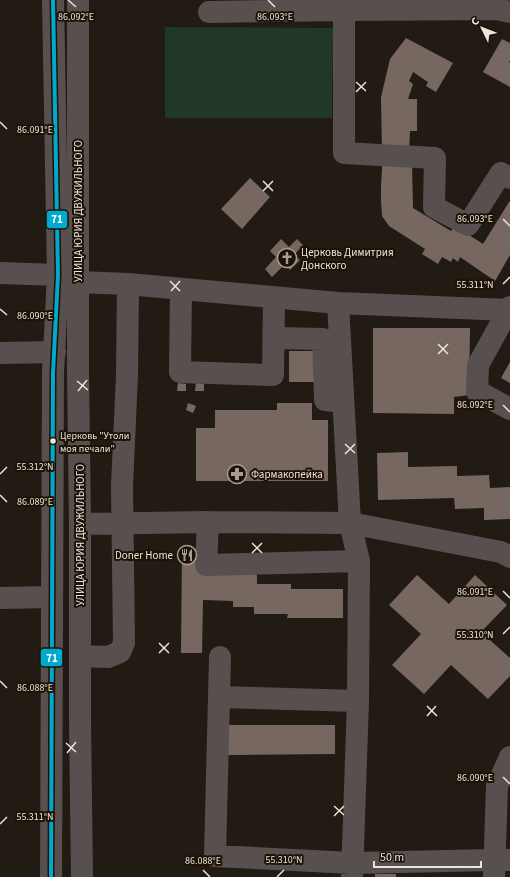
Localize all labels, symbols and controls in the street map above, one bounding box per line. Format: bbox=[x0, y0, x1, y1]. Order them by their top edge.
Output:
north arrow bbox=[462, 8, 502, 48]
text: 86.092°E bbox=[58, 10, 94, 24]
text: 86.093°E bbox=[257, 10, 293, 24]
text: С bbox=[467, 14, 483, 29]
text: 86.091°E bbox=[17, 123, 53, 137]
street label: УЛИЦА ЮРИЯ ДВУЖИЛЬНОГО bbox=[71, 140, 86, 282]
line badge: 71 bbox=[46, 210, 68, 229]
text: 71 bbox=[51, 212, 63, 227]
text: 86.093°E bbox=[457, 212, 493, 226]
place label: Церковь Димитрия Донского bbox=[301, 245, 394, 273]
church icon: Церковь Димитрия Донского bbox=[276, 247, 298, 269]
text: 55.311°N bbox=[456, 278, 494, 292]
text: 86.090°E bbox=[17, 309, 53, 323]
text: 86.092°E bbox=[457, 398, 493, 412]
place label: Церковь "Утоли моя печали" bbox=[60, 429, 129, 456]
marker: Церковь "Утоли моя печали" bbox=[48, 436, 58, 446]
text: 55.312°N bbox=[16, 460, 54, 474]
pharmacy icon: Фармакопейка bbox=[226, 463, 248, 485]
street label: УЛИЦА ЮРИЯ ДВУЖИЛЬНОГО bbox=[73, 464, 88, 606]
place label: Фармакопейка bbox=[251, 467, 323, 482]
text: 86.089°E bbox=[17, 495, 53, 509]
restaurant icon: Doner Home bbox=[176, 544, 198, 566]
place label: Doner Home bbox=[115, 548, 174, 563]
text: 86.091°E bbox=[457, 585, 493, 599]
text: 55.310°N bbox=[456, 628, 494, 642]
line badge: 71 bbox=[40, 648, 63, 667]
text: 71 bbox=[46, 651, 58, 666]
text: 86.088°E bbox=[17, 681, 53, 695]
text: 86.090°E bbox=[457, 771, 493, 785]
text: 55.311°N bbox=[16, 810, 54, 824]
scale bar bbox=[374, 843, 481, 869]
text: 50 m bbox=[380, 849, 404, 866]
text: 55.310°N bbox=[265, 853, 303, 867]
text: 86.088°E bbox=[185, 854, 221, 868]

